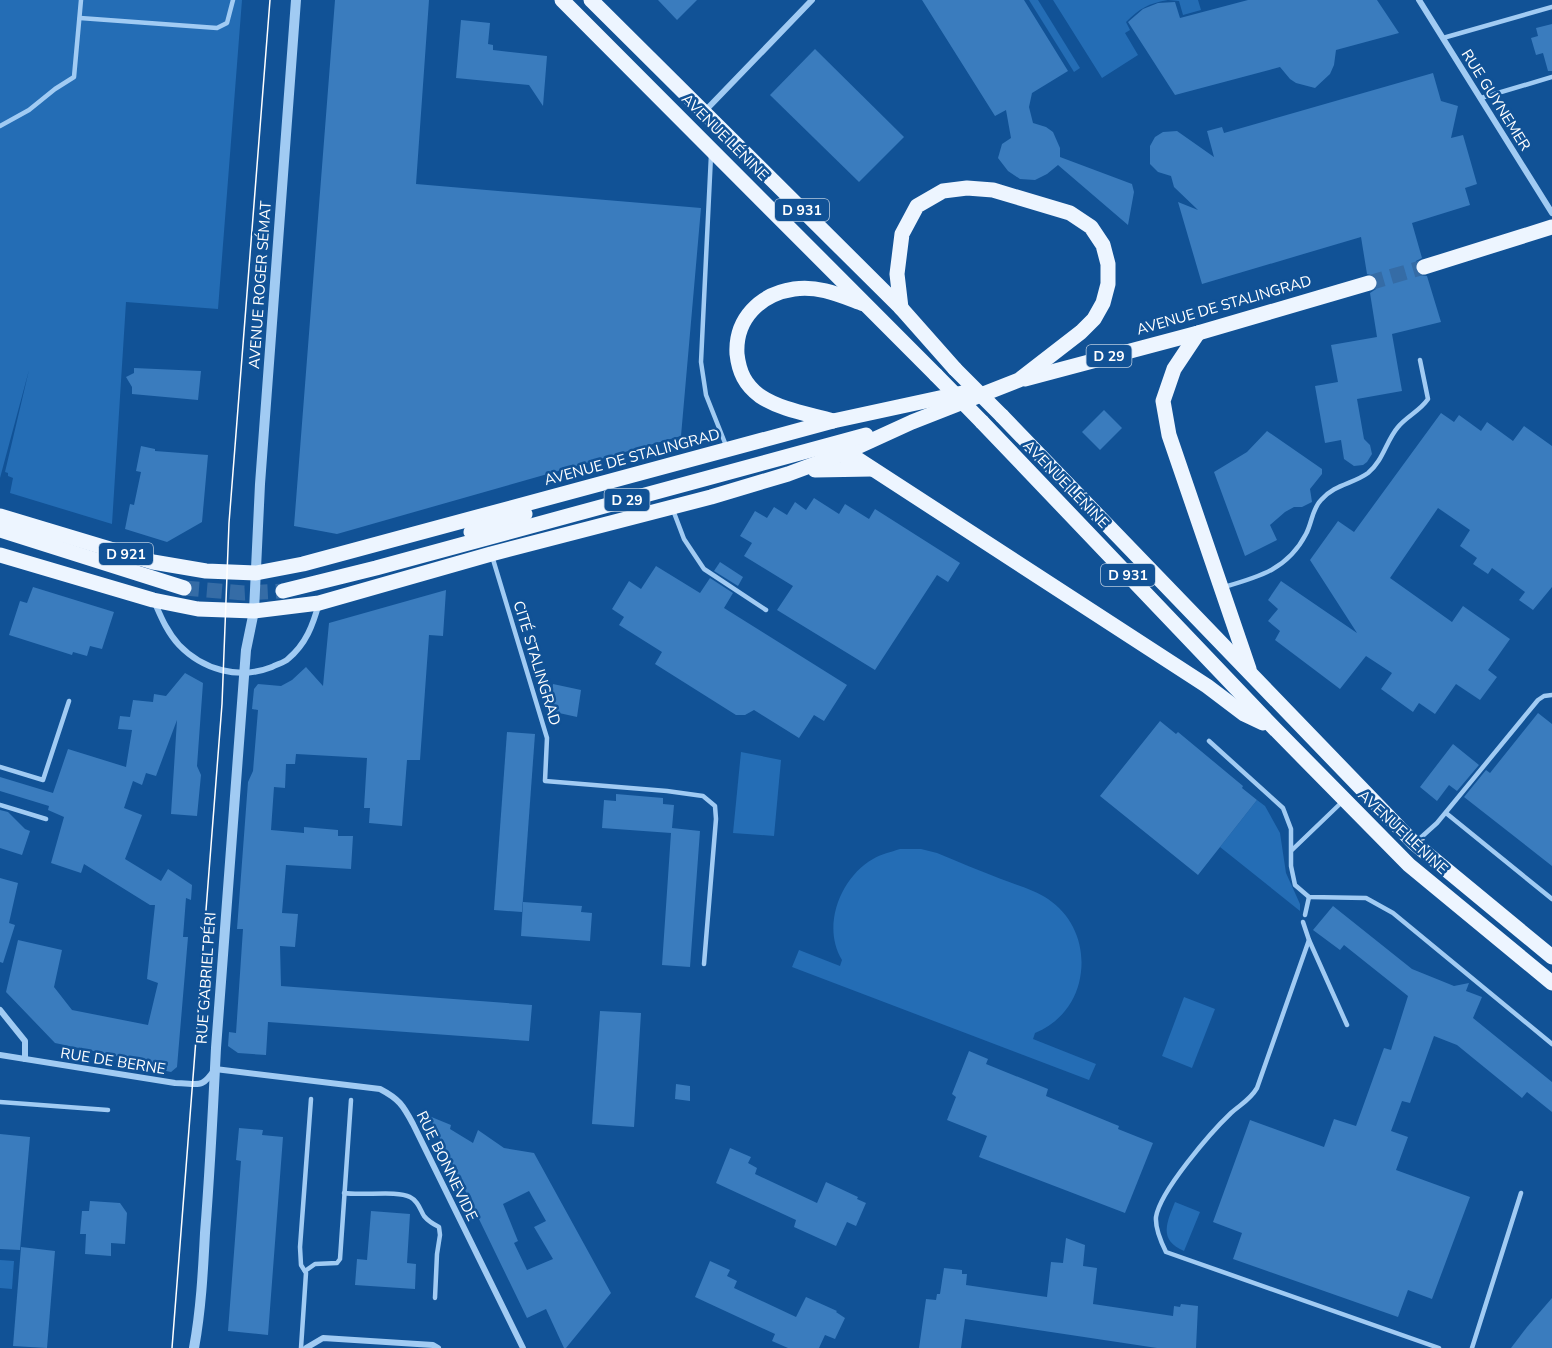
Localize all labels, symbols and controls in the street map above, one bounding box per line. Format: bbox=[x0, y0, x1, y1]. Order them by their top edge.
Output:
street label: RUE GUYNEMER bbox=[1457, 46, 1535, 154]
street label: AVENUE LÉNINE bbox=[677, 89, 773, 185]
road number: D 931 bbox=[775, 199, 829, 221]
street label: AVENUE ROGER SÉMAT bbox=[244, 200, 276, 370]
street label: AVENUE DE STALINGRAD bbox=[1134, 270, 1314, 340]
road number: D 29 bbox=[1086, 345, 1132, 367]
street label: AVENUE DE STALINGRAD bbox=[542, 424, 722, 490]
street label: AVENUE LÉNINE bbox=[1019, 436, 1113, 532]
road number: D 29 bbox=[604, 489, 650, 511]
road number: D 921 bbox=[99, 543, 153, 565]
road number: D 931 bbox=[1101, 564, 1155, 586]
street label: CITÉ STALINGRAD bbox=[509, 598, 565, 728]
street label: AVENUE LÉNINE bbox=[1354, 785, 1452, 879]
street label: RUE GABRIEL PÉRI bbox=[191, 911, 221, 1045]
street label: RUE DE BERNE bbox=[59, 1043, 167, 1079]
street label: RUE BONNEVIDE bbox=[412, 1108, 482, 1224]

